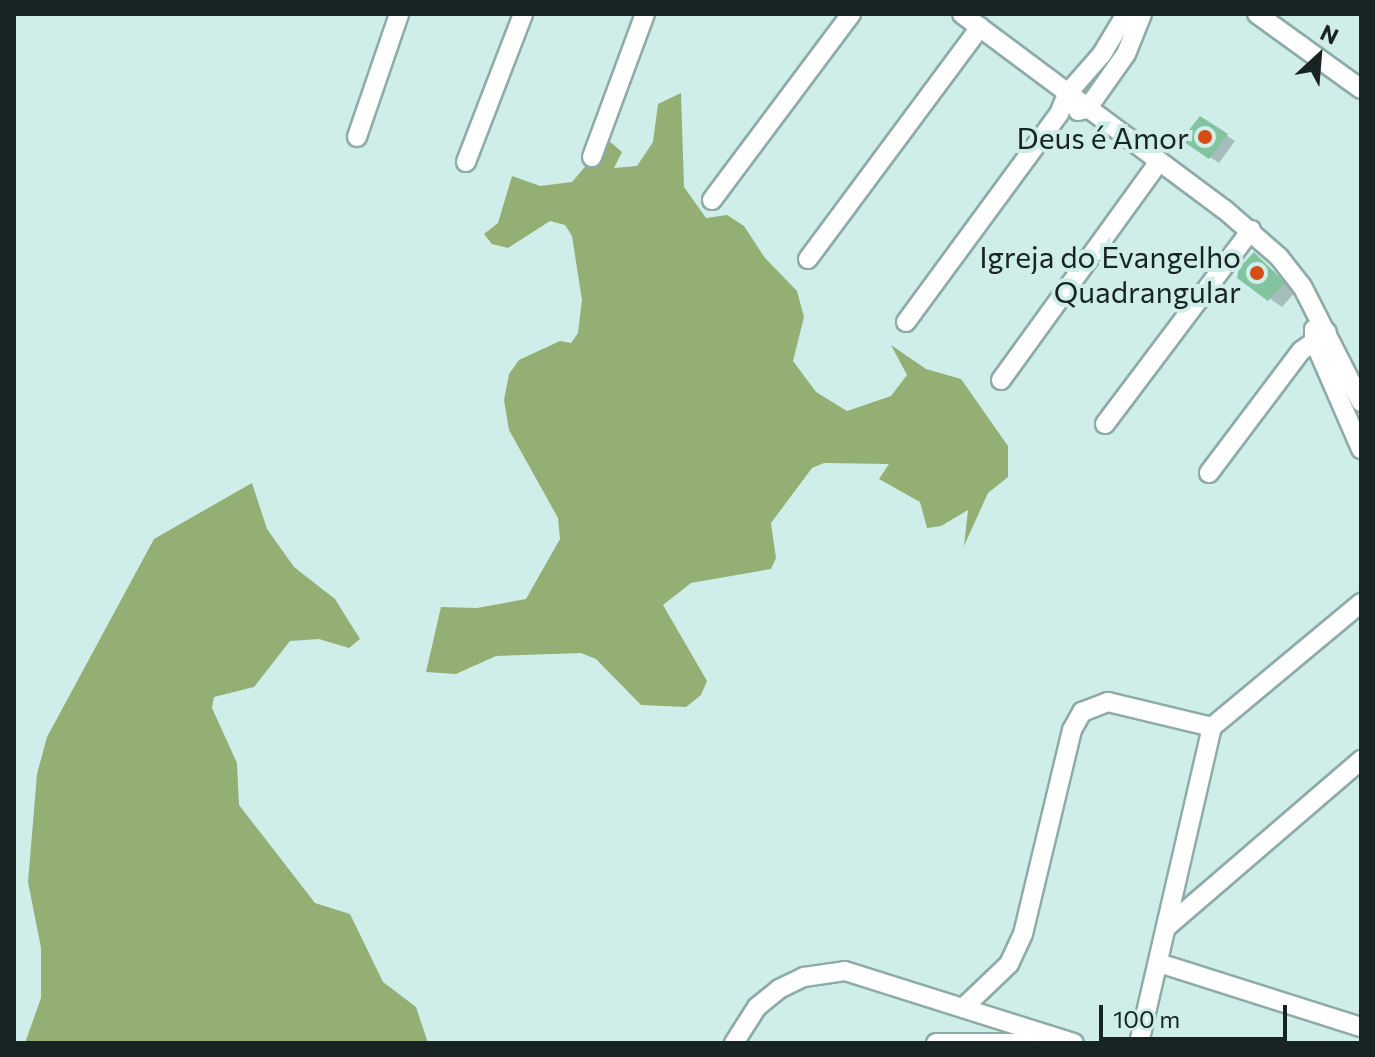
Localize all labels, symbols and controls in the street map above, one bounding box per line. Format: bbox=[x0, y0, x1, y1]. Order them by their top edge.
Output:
north arrow bbox=[1279, 16, 1359, 96]
text: N bbox=[1316, 18, 1343, 50]
place label: Deus é Amor bbox=[1017, 119, 1189, 155]
marker: Deus é Amor bbox=[1196, 128, 1214, 146]
place label: Igreja do Evangelho Quadrangular bbox=[979, 238, 1241, 308]
marker: Igreja do Evangelho Quadrangular bbox=[1248, 264, 1266, 282]
scale bar bbox=[1103, 989, 1291, 1039]
text: 100 m bbox=[1113, 1004, 1180, 1033]

